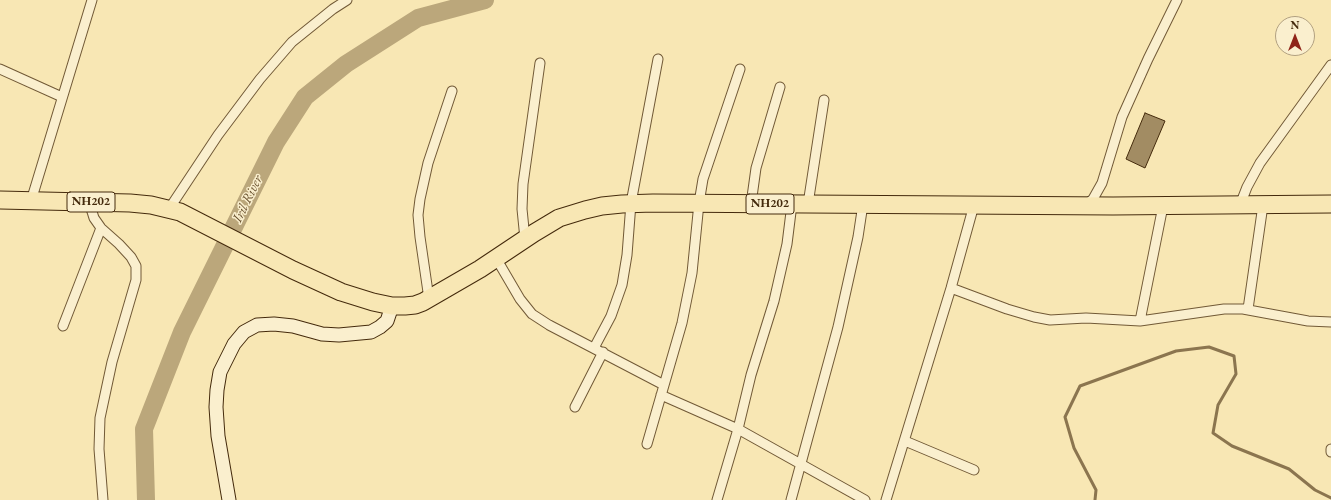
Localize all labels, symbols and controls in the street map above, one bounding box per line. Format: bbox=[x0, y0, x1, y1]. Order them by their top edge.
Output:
north arrow bbox=[1275, 16, 1315, 56]
text: N bbox=[1291, 18, 1299, 32]
water label: Iril River bbox=[229, 173, 267, 225]
road number: NH202 bbox=[67, 192, 115, 212]
road number: NH202 bbox=[746, 194, 794, 214]

